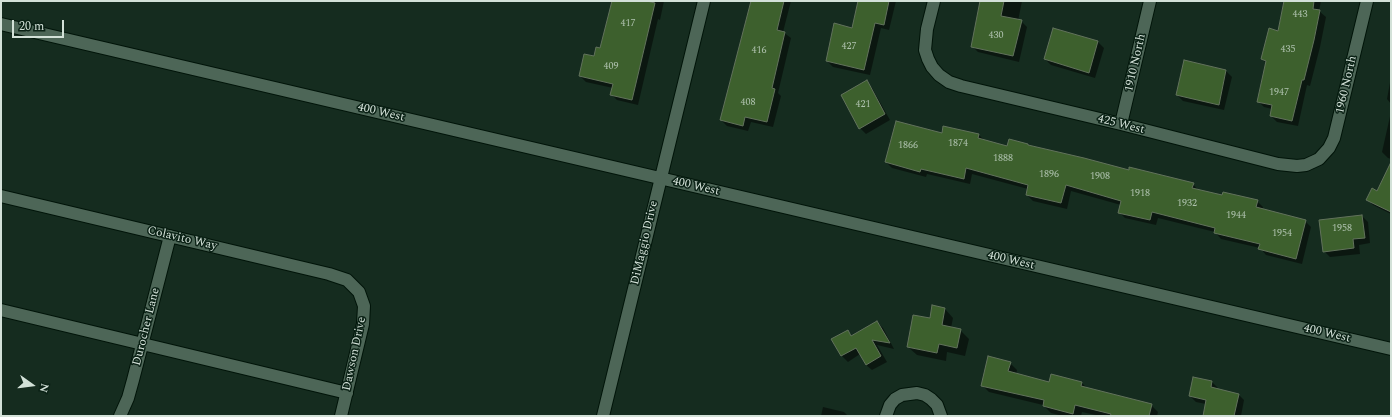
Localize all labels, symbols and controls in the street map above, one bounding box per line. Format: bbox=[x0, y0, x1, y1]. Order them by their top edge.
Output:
house number: 443 bbox=[1293, 9, 1307, 21]
scale bar bbox=[14, 12, 66, 38]
text: 20 m bbox=[19, 17, 44, 36]
house number: 417 bbox=[621, 18, 635, 30]
house number: 430 bbox=[989, 30, 1003, 42]
street label: 1910 North bbox=[1122, 33, 1150, 93]
house number: 427 bbox=[842, 41, 856, 53]
house number: 435 bbox=[1281, 44, 1295, 56]
house number: 416 bbox=[752, 45, 766, 57]
street label: 1960 North bbox=[1333, 55, 1361, 115]
house number: 409 bbox=[604, 61, 618, 73]
house number: 1947 bbox=[1269, 87, 1289, 99]
house number: 408 bbox=[741, 97, 755, 109]
house number: 421 bbox=[856, 99, 870, 111]
street label: 400 West bbox=[356, 101, 406, 125]
street label: 425 West bbox=[1096, 112, 1146, 138]
house number: 1874 bbox=[948, 138, 968, 150]
house number: 1866 bbox=[898, 140, 918, 152]
house number: 1888 bbox=[993, 153, 1013, 165]
house number: 1896 bbox=[1039, 169, 1059, 181]
house number: 1908 bbox=[1090, 171, 1110, 183]
street label: 400 West bbox=[671, 175, 721, 199]
house number: 1918 bbox=[1130, 188, 1150, 200]
house number: 1932 bbox=[1177, 198, 1197, 210]
street label: DiMaggio Drive bbox=[628, 200, 662, 286]
house number: 1944 bbox=[1226, 210, 1246, 222]
house number: 1958 bbox=[1332, 223, 1352, 235]
street label: Colavito Way bbox=[146, 224, 218, 254]
house number: 1954 bbox=[1272, 228, 1292, 240]
street label: 400 West bbox=[986, 249, 1036, 273]
street label: Durocher Lane bbox=[130, 287, 164, 367]
street label: Dawson Drive bbox=[340, 316, 370, 392]
street label: 400 West bbox=[1302, 322, 1352, 346]
north arrow bbox=[12, 365, 52, 405]
text: N bbox=[35, 382, 53, 394]

